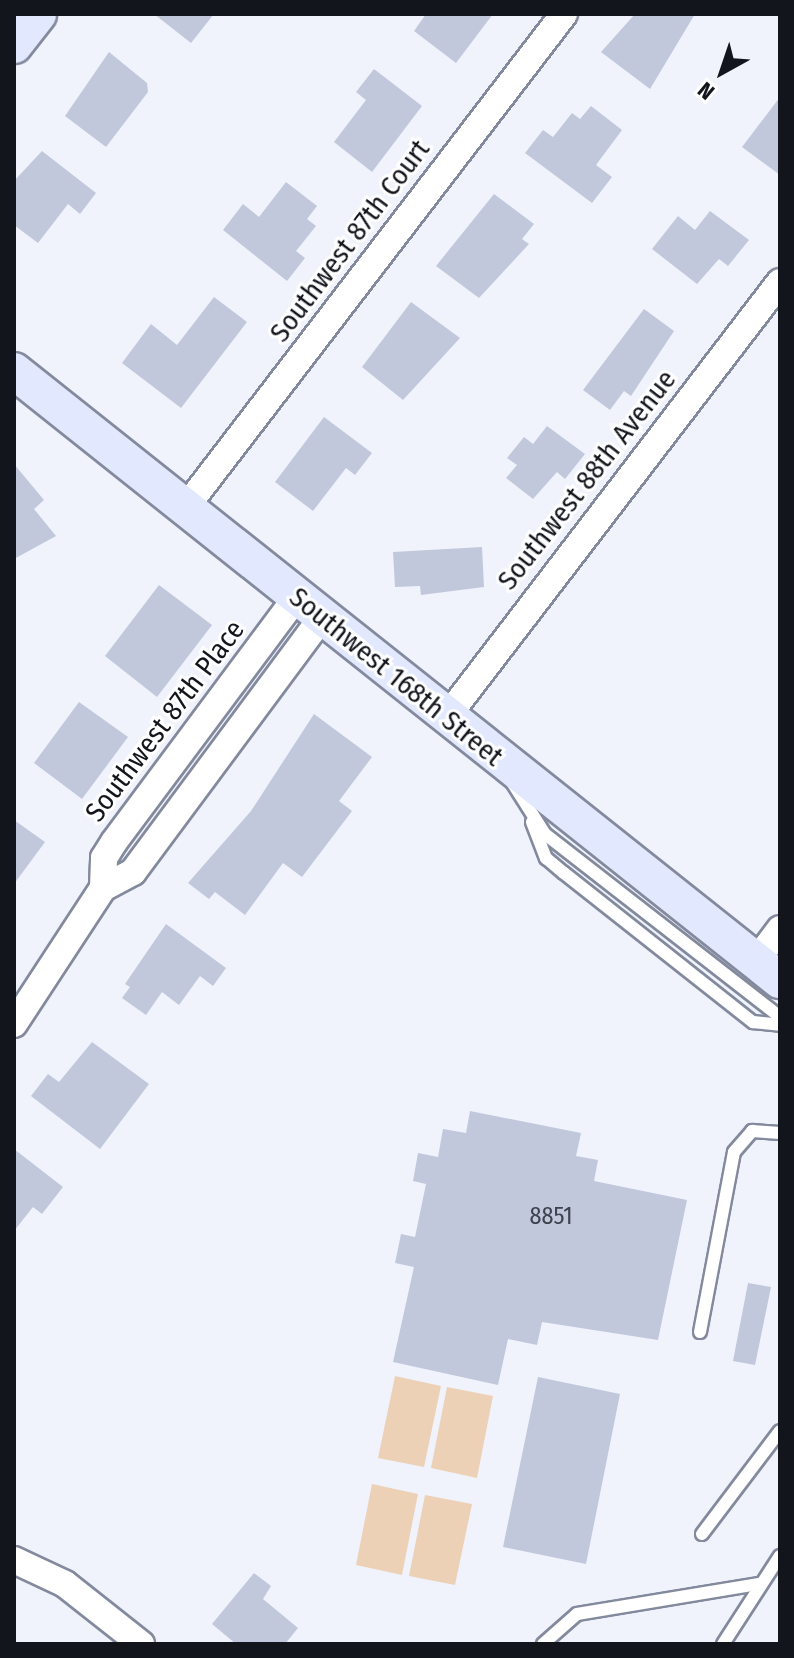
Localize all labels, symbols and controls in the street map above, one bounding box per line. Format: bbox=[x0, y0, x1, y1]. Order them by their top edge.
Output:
north arrow bbox=[682, 32, 762, 112]
text: N bbox=[693, 76, 720, 105]
street label: Southwest 87th Court bbox=[263, 133, 437, 349]
street label: Southwest 88th Avenue bbox=[491, 363, 683, 597]
street label: Southwest 168th Street bbox=[282, 580, 510, 774]
street label: Southwest 87th Place bbox=[78, 614, 252, 828]
house number: 8851 bbox=[529, 1203, 573, 1231]

